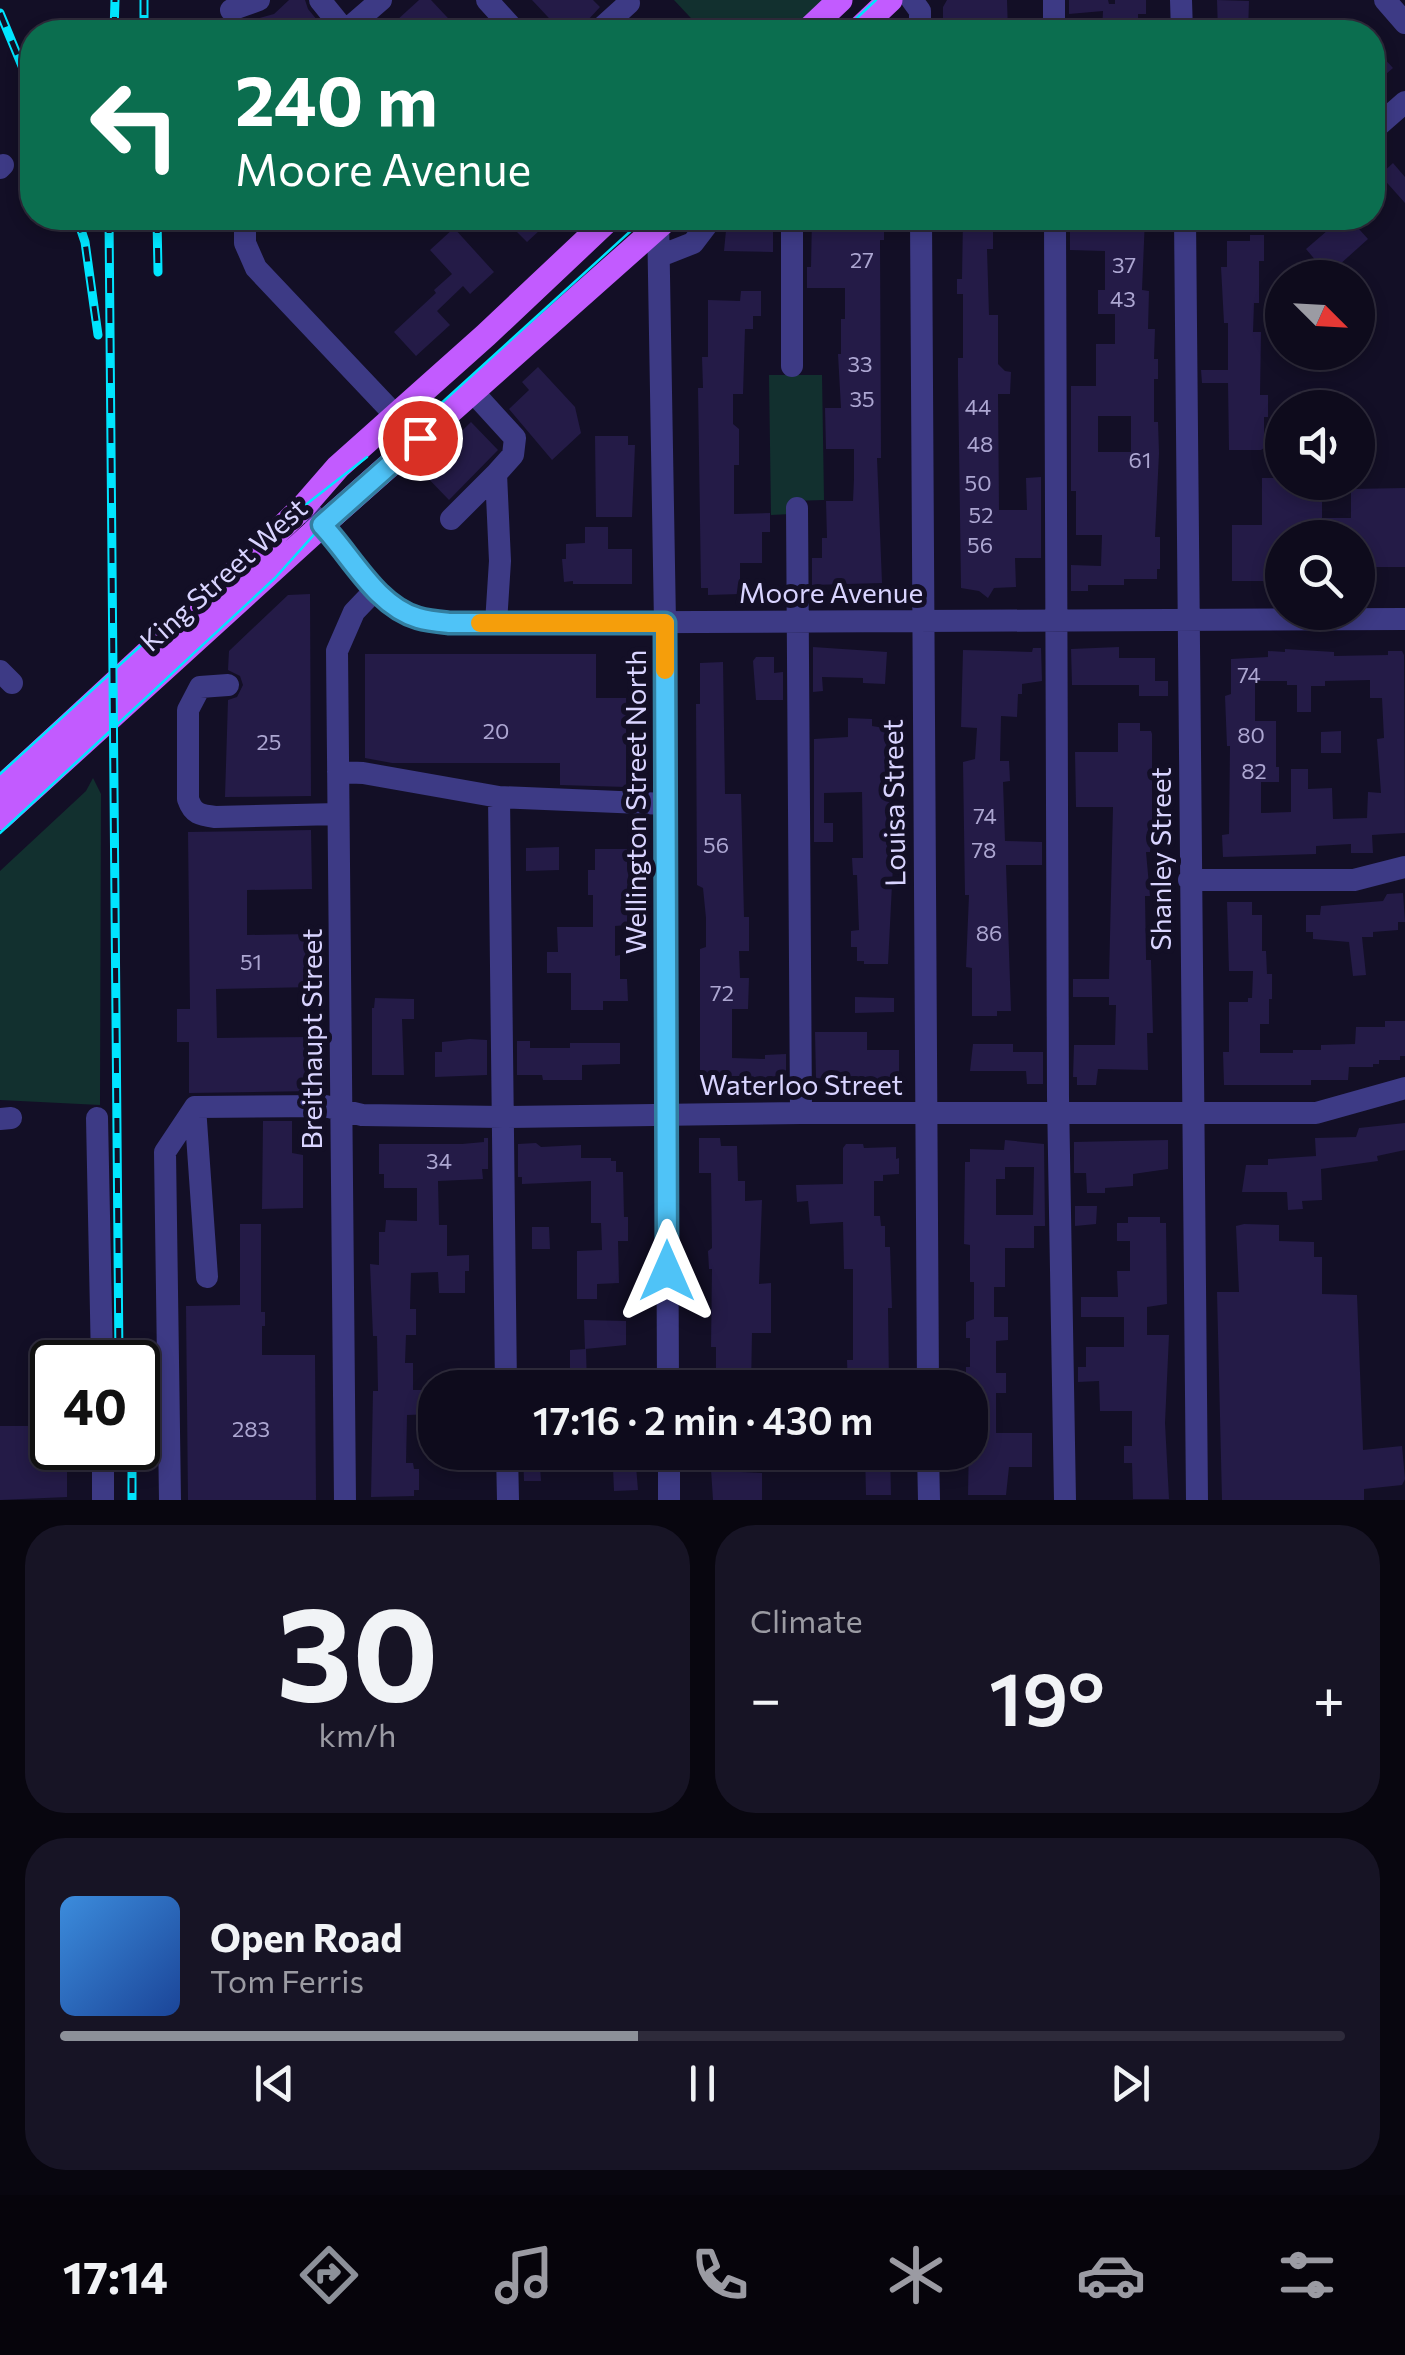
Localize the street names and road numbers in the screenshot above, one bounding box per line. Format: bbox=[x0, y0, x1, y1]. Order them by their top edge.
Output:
street label: King Street West bbox=[133, 490, 313, 658]
street label: Moore Avenue bbox=[739, 575, 923, 609]
street label: Wellington Street North bbox=[618, 650, 652, 954]
street label: Louisa Street bbox=[875, 719, 911, 887]
street label: Shanley Street bbox=[1143, 767, 1177, 951]
street label: Breithaupt Street bbox=[294, 929, 328, 1149]
street label: Waterloo Street bbox=[699, 1067, 903, 1101]

